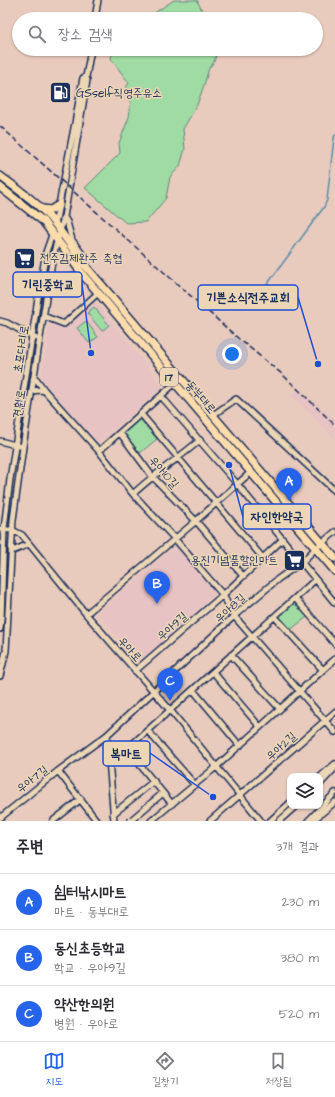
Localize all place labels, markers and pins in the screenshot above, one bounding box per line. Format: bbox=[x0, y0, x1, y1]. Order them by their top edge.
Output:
fuel station icon: GSself직영주유소 bbox=[48, 80, 74, 106]
place label: GSself직영주유소 bbox=[76, 85, 162, 102]
supermarket icon: 전주김제완주 축협 bbox=[11, 245, 37, 271]
place label: 전주김제완주 축협 bbox=[40, 250, 122, 267]
callout: 기린중학교 bbox=[13, 272, 82, 297]
callout: 기쁜소식전주교회 bbox=[198, 285, 298, 310]
pin: A bbox=[276, 468, 302, 501]
callout: 자인한약국 bbox=[243, 504, 311, 529]
supermarket icon: 용진기념품할인마트 bbox=[281, 547, 307, 573]
place label: 용진기념품할인마트 bbox=[191, 552, 278, 569]
pin: B bbox=[144, 571, 170, 604]
pin: C bbox=[157, 668, 183, 701]
callout: 복마트 bbox=[103, 741, 150, 766]

